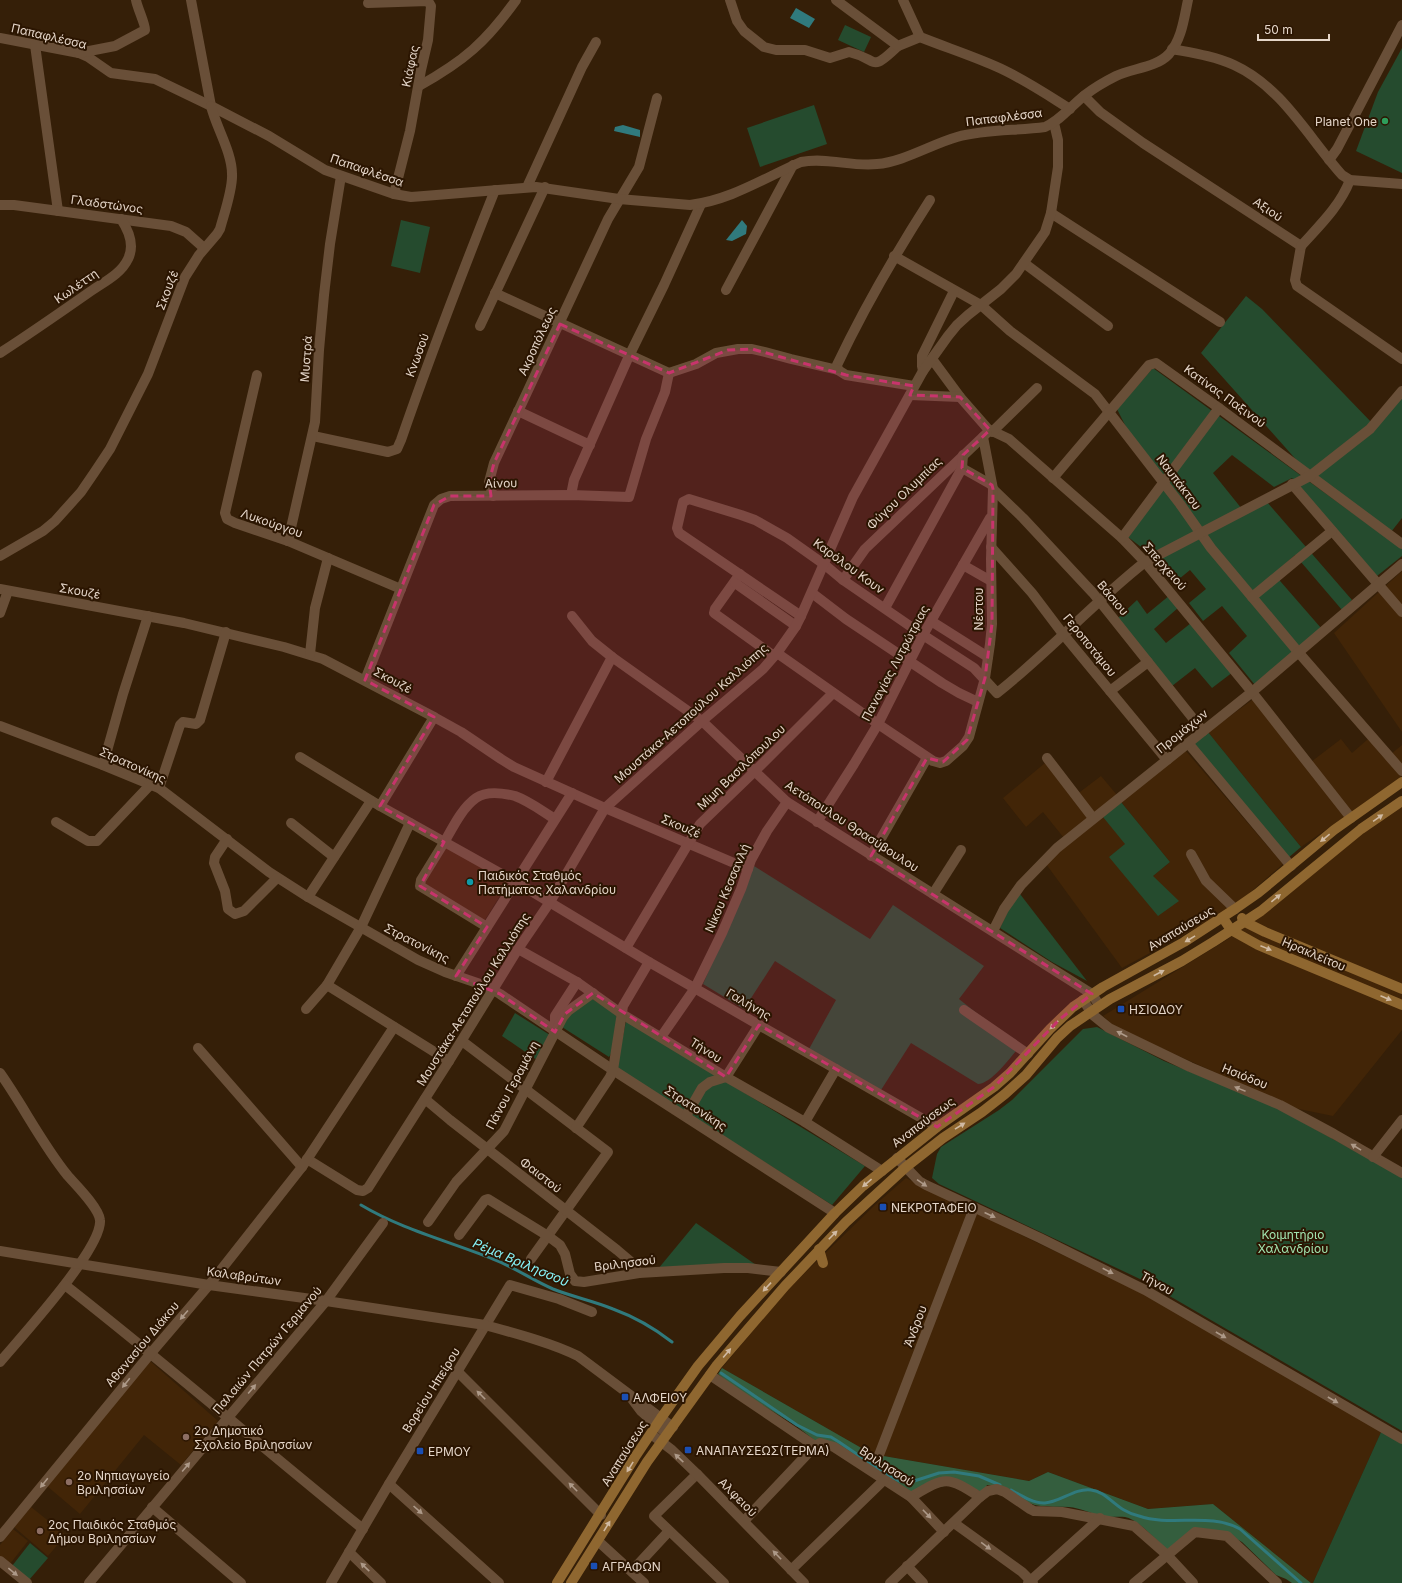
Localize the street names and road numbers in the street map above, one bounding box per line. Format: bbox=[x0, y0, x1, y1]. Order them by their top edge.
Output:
street label: Παπαφλέσσα bbox=[10, 20, 88, 52]
street label: Κιάφας bbox=[398, 43, 422, 88]
street label: Παπαφλέσσα bbox=[965, 105, 1043, 129]
street label: Παπαφλέσσα bbox=[328, 150, 406, 190]
street label: Γλαδστώνος bbox=[70, 191, 144, 217]
street label: Αξιού bbox=[1250, 194, 1286, 224]
street label: Κωλέττη bbox=[51, 265, 101, 307]
street label: Σκουζέ bbox=[153, 268, 181, 312]
street label: Ακροπόλεως bbox=[515, 304, 560, 378]
street label: Κνωσού bbox=[402, 331, 432, 379]
street label: Μυστρά bbox=[297, 335, 315, 383]
street label: Κατίνας Παξινού bbox=[1181, 361, 1269, 431]
street label: Ναυπάκτου bbox=[1153, 451, 1205, 513]
street label: Φύγου Ολυμπίας bbox=[863, 453, 945, 533]
street label: Αίνου bbox=[485, 475, 517, 491]
street label: Λυκούργου bbox=[239, 505, 305, 541]
street label: Καρόλου Κουν bbox=[810, 535, 888, 597]
street label: Σπερχειού bbox=[1140, 539, 1190, 593]
street label: Βάσιου bbox=[1094, 578, 1132, 618]
street label: Σκουζέ bbox=[58, 580, 102, 602]
street label: Νέστου bbox=[971, 588, 986, 630]
street label: Παναγίας Λυτρώτριας bbox=[858, 602, 932, 724]
street label: Γεροποτάμου bbox=[1060, 611, 1120, 679]
street label: Μουστάκα-Αετοπούλου Καλλιόπης bbox=[611, 640, 771, 786]
street label: Σκουζέ bbox=[371, 664, 415, 696]
street label: Προμάχων bbox=[1153, 706, 1211, 756]
street label: Μίμη Βασιλόπουλου bbox=[694, 721, 788, 813]
street label: Στρατονίκης bbox=[97, 744, 169, 786]
street label: Αετόπουλου Θρασύβουλου bbox=[782, 777, 922, 875]
street label: Σκουζέ bbox=[659, 811, 703, 841]
street label: Νίκου Κεσσανλή bbox=[701, 841, 753, 935]
street label: Αναπαύσεως bbox=[1145, 902, 1217, 954]
street label: Μουστάκα-Αετοπούλου Καλλιόπης bbox=[413, 909, 533, 1088]
street label: Στρατονίκης bbox=[382, 920, 452, 966]
street label: Ηρακλείτου bbox=[1280, 934, 1348, 974]
street label: Γαλήνης bbox=[724, 985, 774, 1023]
street label: Τήνου bbox=[687, 1034, 725, 1066]
street label: Πάνου Γεραμάνη bbox=[482, 1038, 542, 1132]
street label: Ησιόδου bbox=[1220, 1060, 1270, 1092]
street label: Στρατονίκης bbox=[662, 1082, 730, 1134]
street label: Αναπαύσεως bbox=[889, 1093, 958, 1151]
street label: Φαιστού bbox=[517, 1154, 565, 1196]
street label: Βριλησσού bbox=[593, 1252, 657, 1274]
street label: Καλαβρύτων bbox=[206, 1263, 282, 1289]
street label: Τήνου bbox=[1138, 1268, 1176, 1298]
street label: Παλαιών Πατρών Γερμανού bbox=[209, 1283, 325, 1417]
street label: Αθανασίου Διάκου bbox=[102, 1298, 182, 1390]
street label: Άνδρου bbox=[900, 1303, 930, 1349]
street label: Βορείου Ηπείρου bbox=[399, 1345, 463, 1435]
street label: Αναπαύσεως bbox=[598, 1417, 650, 1489]
street label: Βριλησσού bbox=[857, 1443, 917, 1489]
street label: Αλφειού bbox=[715, 1474, 761, 1520]

